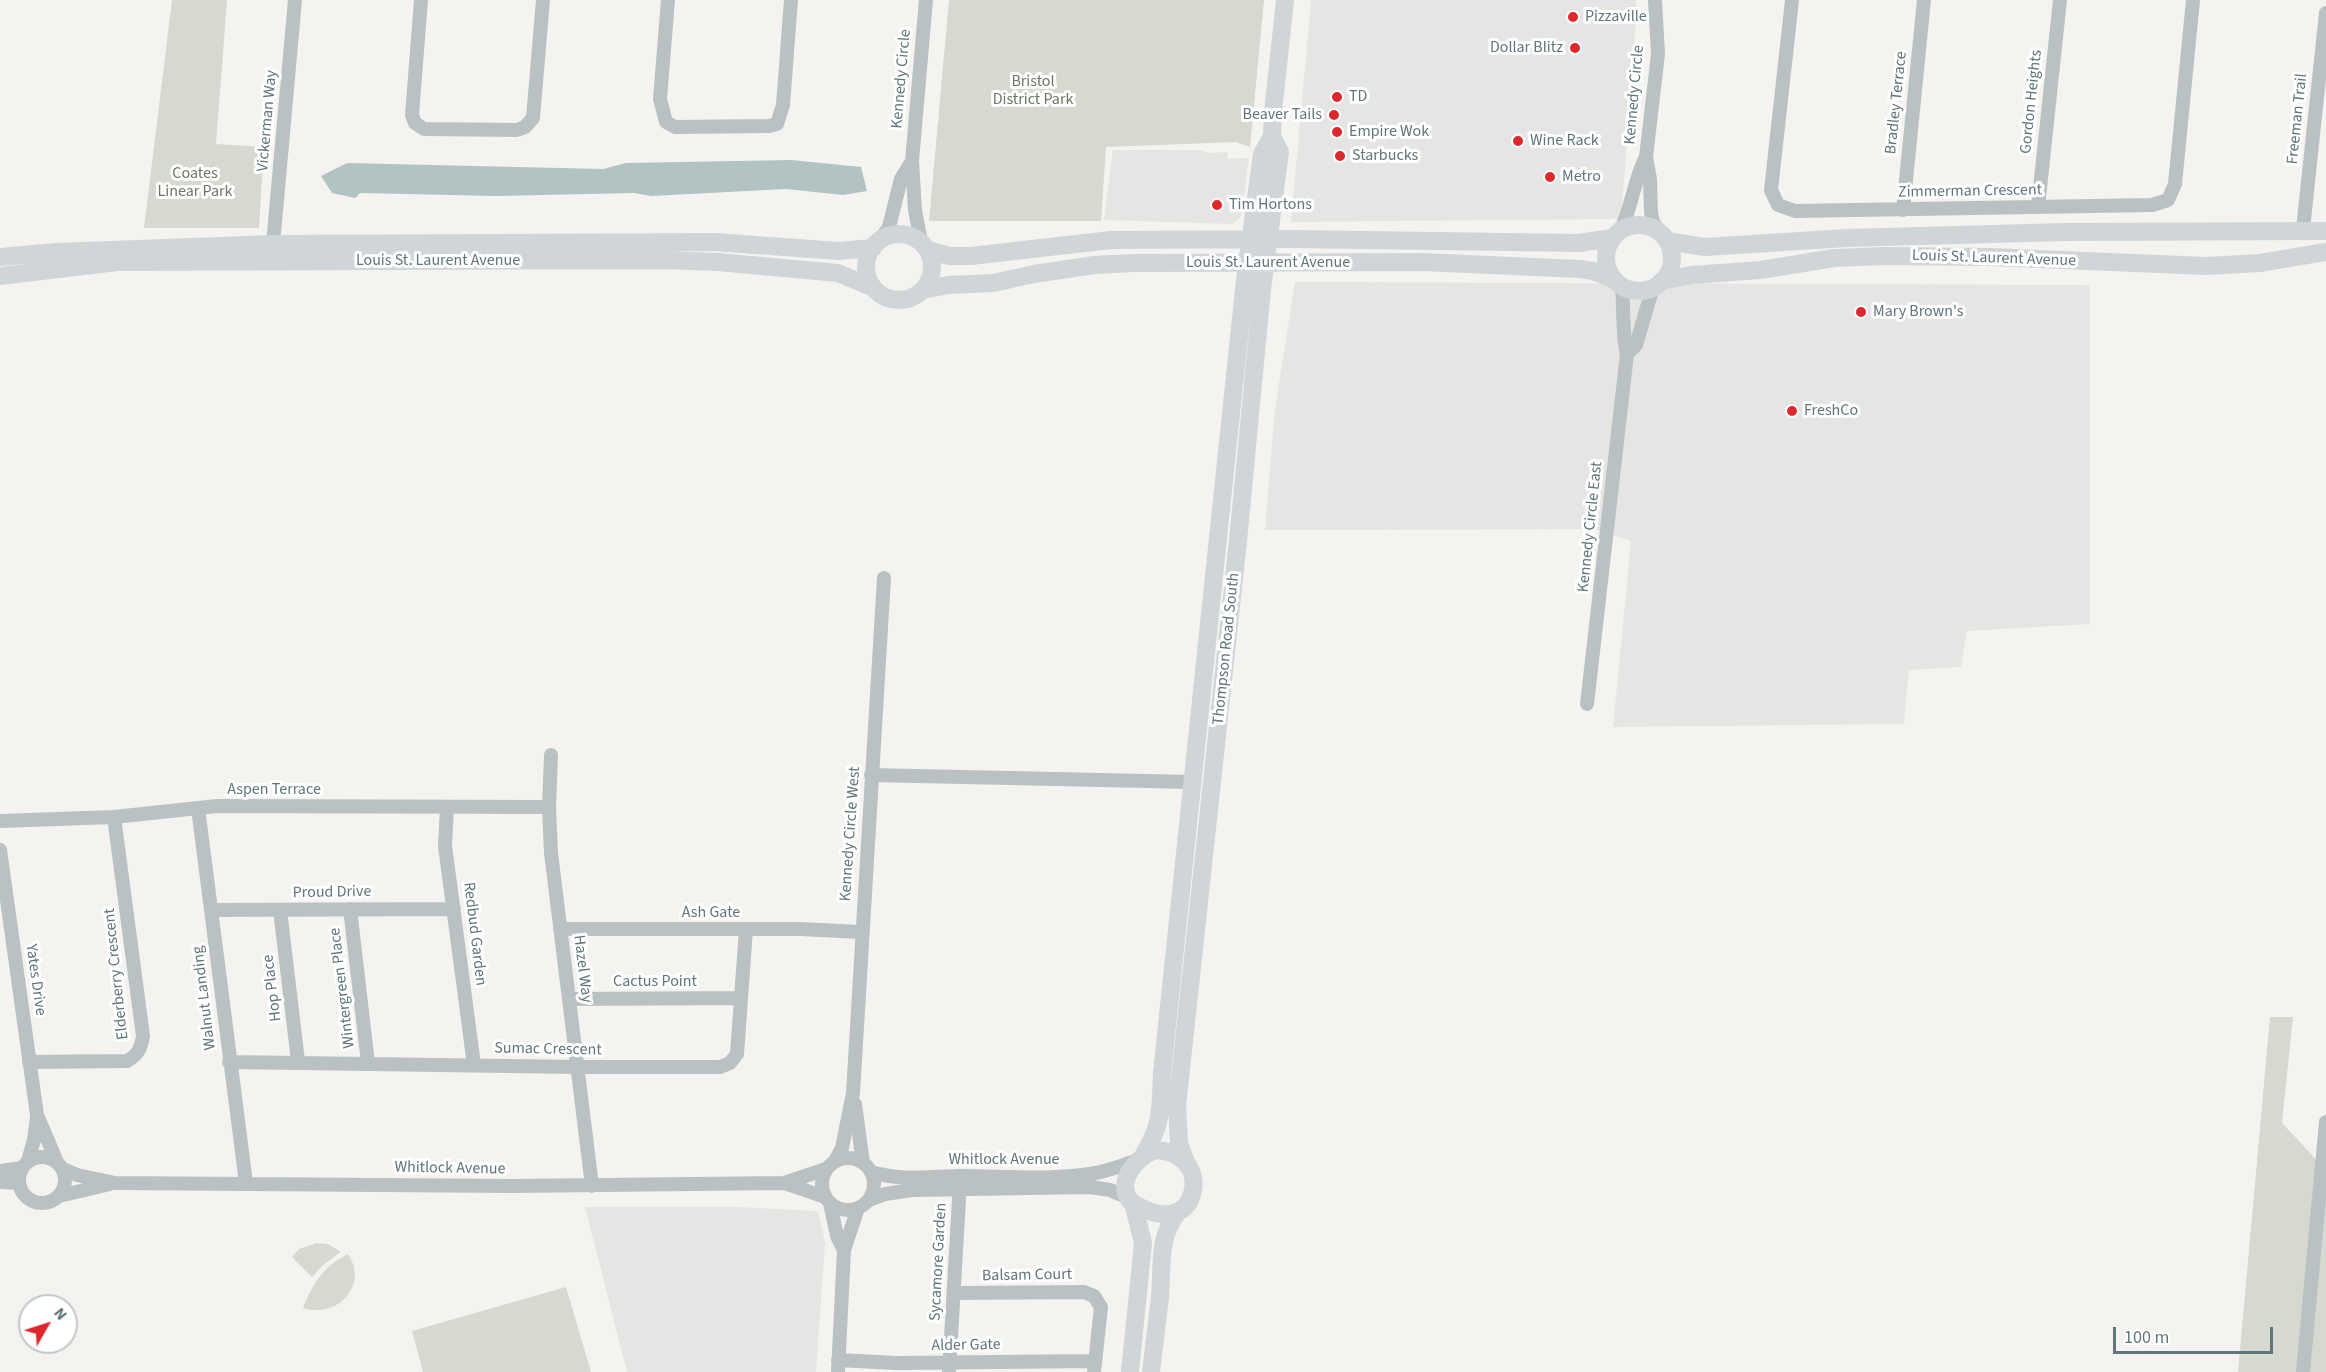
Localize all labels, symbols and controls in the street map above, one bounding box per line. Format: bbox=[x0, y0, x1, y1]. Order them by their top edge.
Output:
place label: Pizzaville bbox=[1585, 7, 1647, 27]
marker: Pizzaville bbox=[1566, 10, 1580, 24]
street label: Kennedy Circle bbox=[888, 28, 916, 130]
place label: Dollar Blitz bbox=[1490, 38, 1563, 58]
marker: Dollar Blitz bbox=[1568, 41, 1582, 55]
street label: Kennedy Circle bbox=[1621, 44, 1649, 146]
street label: Gordon Heights bbox=[2017, 49, 2047, 155]
street label: Bradley Terrace bbox=[1882, 51, 1912, 155]
street label: Vickerman Way bbox=[254, 69, 282, 173]
park label: Bristol District Park bbox=[993, 72, 1073, 110]
street label: Freeman Trail bbox=[2284, 73, 2312, 165]
place label: TD bbox=[1349, 87, 1367, 107]
marker: TD bbox=[1330, 90, 1344, 104]
place label: Beaver Tails bbox=[1243, 105, 1322, 125]
marker: Beaver Tails bbox=[1327, 108, 1341, 122]
place label: Empire Wok bbox=[1349, 122, 1429, 142]
marker: Empire Wok bbox=[1330, 125, 1344, 139]
place label: Wine Rack bbox=[1530, 131, 1599, 151]
marker: Wine Rack bbox=[1511, 134, 1525, 148]
place label: Starbucks bbox=[1352, 146, 1418, 166]
marker: Starbucks bbox=[1333, 149, 1347, 163]
park label: Coates Linear Park bbox=[158, 164, 232, 202]
place label: Metro bbox=[1562, 167, 1601, 187]
marker: Metro bbox=[1543, 170, 1557, 184]
street label: Zimmerman Crescent bbox=[1898, 181, 2042, 203]
place label: Tim Hortons bbox=[1229, 195, 1312, 215]
marker: Tim Hortons bbox=[1210, 198, 1224, 212]
street label: Louis St. Laurent Avenue bbox=[1912, 247, 2076, 271]
street label: Louis St. Laurent Avenue bbox=[356, 251, 520, 271]
street label: Louis St. Laurent Avenue bbox=[1186, 253, 1350, 273]
place label: Mary Brown's bbox=[1873, 302, 1963, 322]
marker: Mary Brown's bbox=[1854, 305, 1868, 319]
place label: FreshCo bbox=[1804, 401, 1858, 421]
marker: FreshCo bbox=[1785, 404, 1799, 418]
street label: Kennedy Circle East bbox=[1575, 461, 1607, 593]
street label: Thompson Road South bbox=[1209, 572, 1245, 726]
street label: Kennedy Circle West bbox=[837, 766, 865, 902]
street label: Aspen Terrace bbox=[227, 780, 321, 800]
street label: Redbud Garden bbox=[458, 881, 490, 987]
street label: Proud Drive bbox=[293, 883, 371, 903]
street label: Ash Gate bbox=[682, 903, 740, 923]
street label: Elderberry Crescent bbox=[101, 907, 133, 1041]
street label: Wintergreen Place bbox=[326, 927, 360, 1049]
street label: Hazel Way bbox=[568, 934, 596, 1004]
street label: Yates Drive bbox=[20, 943, 50, 1017]
street label: Walnut Landing bbox=[189, 945, 221, 1051]
street label: Hop Place bbox=[259, 953, 287, 1023]
street label: Cactus Point bbox=[613, 972, 697, 992]
street label: Sumac Crescent bbox=[494, 1039, 602, 1061]
street label: Whitlock Avenue bbox=[948, 1150, 1060, 1170]
street label: Whitlock Avenue bbox=[394, 1158, 506, 1180]
street label: Sycamore Garden bbox=[926, 1202, 952, 1322]
street label: Balsam Court bbox=[982, 1266, 1072, 1286]
north arrow bbox=[18, 1294, 78, 1354]
text: N bbox=[49, 1303, 72, 1325]
scale bar bbox=[2116, 1315, 2276, 1353]
text: 100 m bbox=[2124, 1325, 2169, 1350]
street label: Alder Gate bbox=[931, 1336, 1001, 1356]

